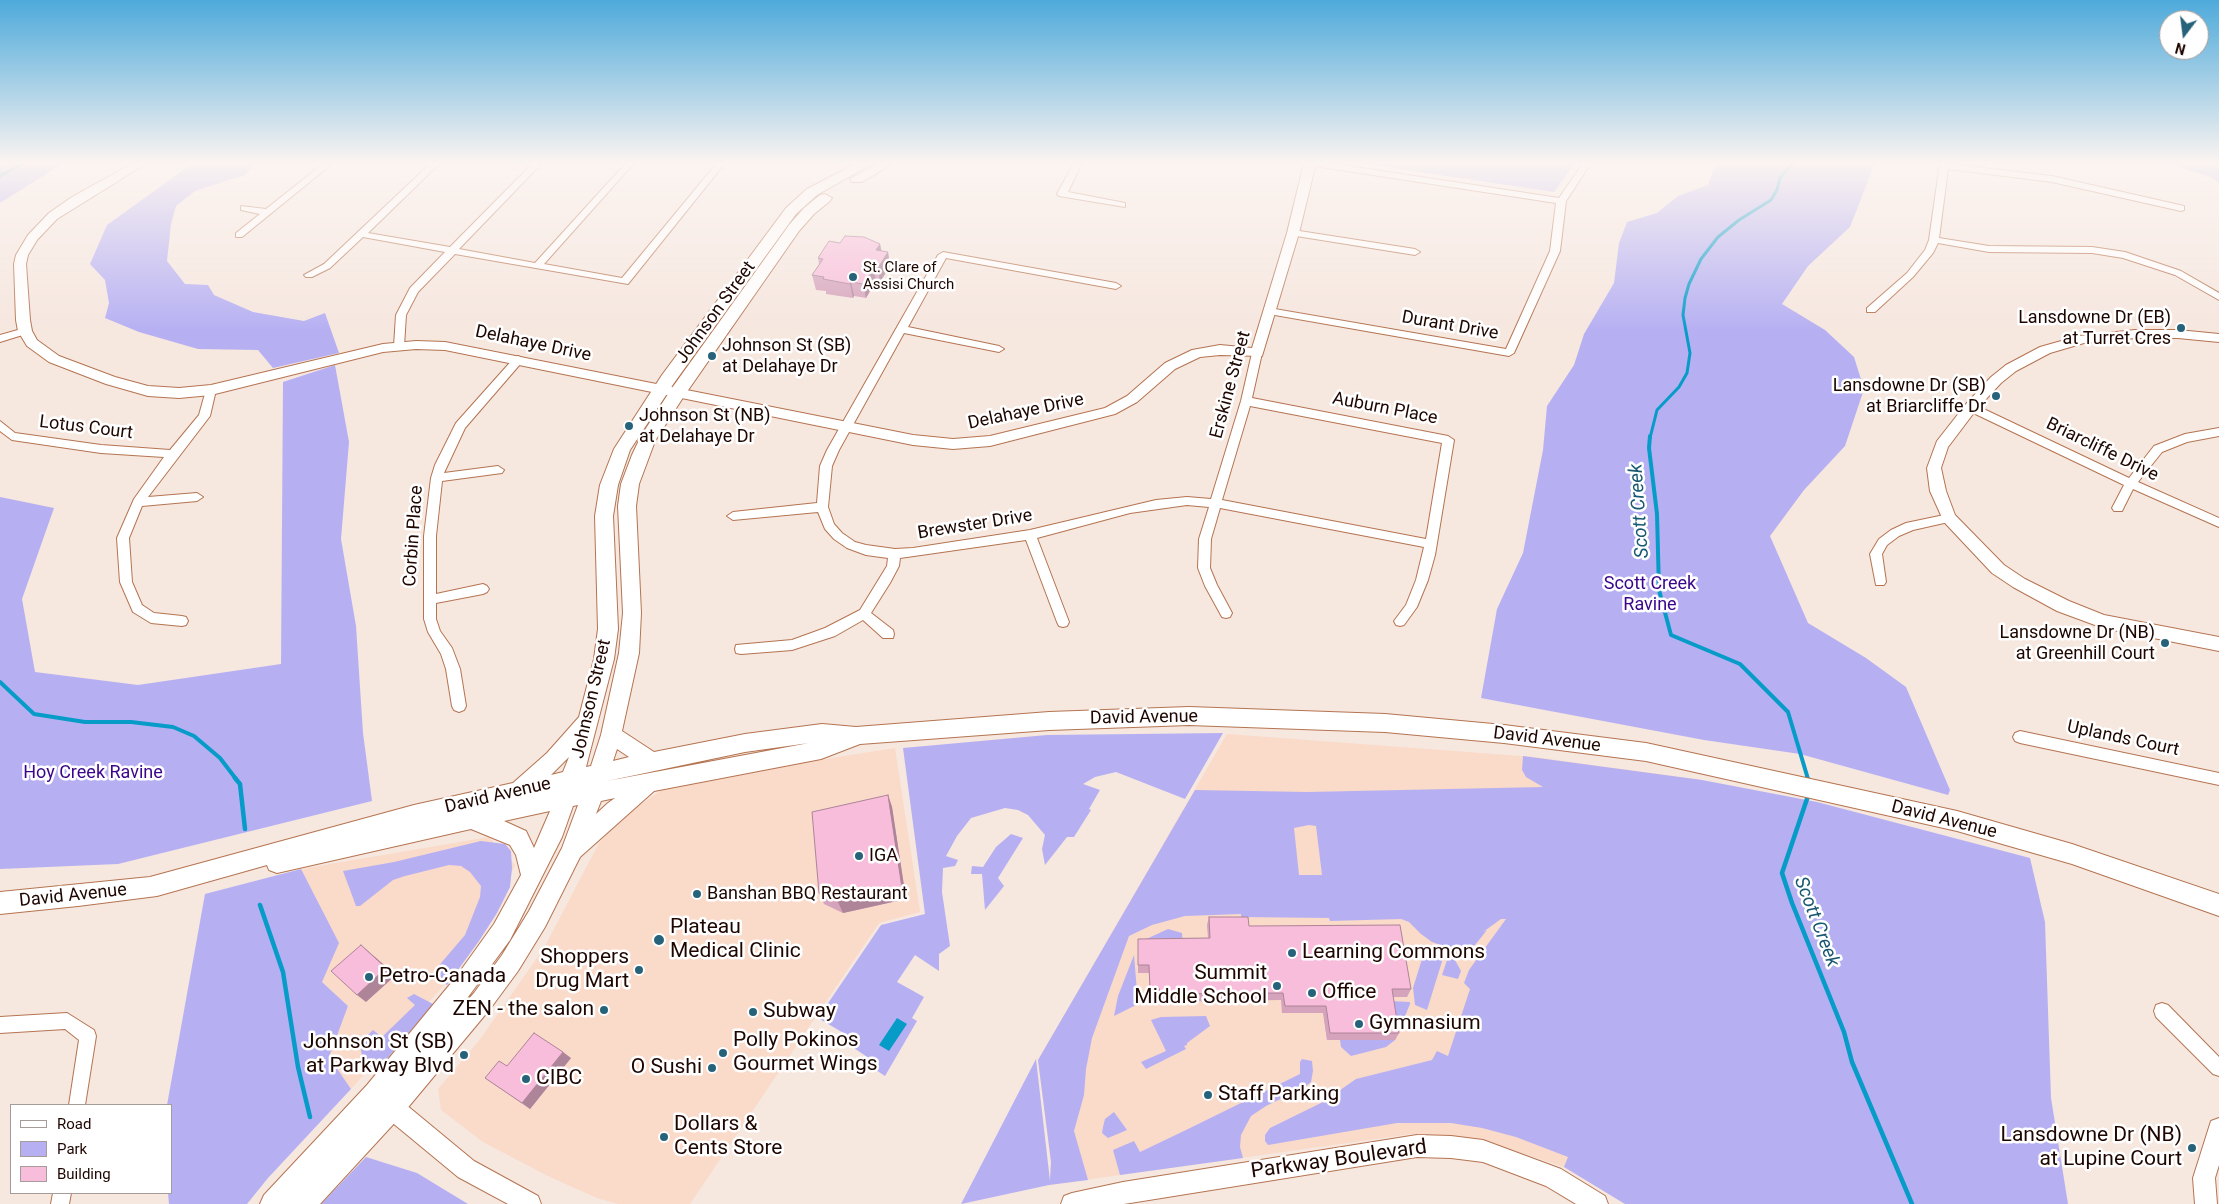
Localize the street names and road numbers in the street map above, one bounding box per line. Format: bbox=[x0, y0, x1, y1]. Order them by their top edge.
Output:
street label: Johnson Street bbox=[672, 258, 760, 368]
street label: Durant Drive bbox=[1400, 307, 1500, 345]
street label: Delahaye Drive bbox=[473, 321, 593, 367]
street label: Erskine Street bbox=[1206, 329, 1256, 441]
street label: Auburn Place bbox=[1331, 388, 1439, 430]
street label: Delahaye Drive bbox=[966, 389, 1086, 435]
street label: Lotus Court bbox=[38, 412, 134, 444]
street label: Briarcliffe Drive bbox=[2042, 413, 2162, 487]
street label: Corbin Place bbox=[400, 485, 428, 587]
street label: Brewster Drive bbox=[916, 505, 1034, 545]
street label: Johnson Street bbox=[568, 637, 616, 761]
street label: David Avenue bbox=[1090, 706, 1198, 730]
street label: Uplands Court bbox=[2065, 717, 2181, 761]
street label: David Avenue bbox=[1492, 723, 1602, 757]
street label: David Avenue bbox=[443, 773, 553, 819]
street label: David Avenue bbox=[1889, 796, 1999, 844]
street label: David Avenue bbox=[18, 880, 128, 912]
street label: Parkway Boulevard bbox=[1249, 1135, 1429, 1185]

